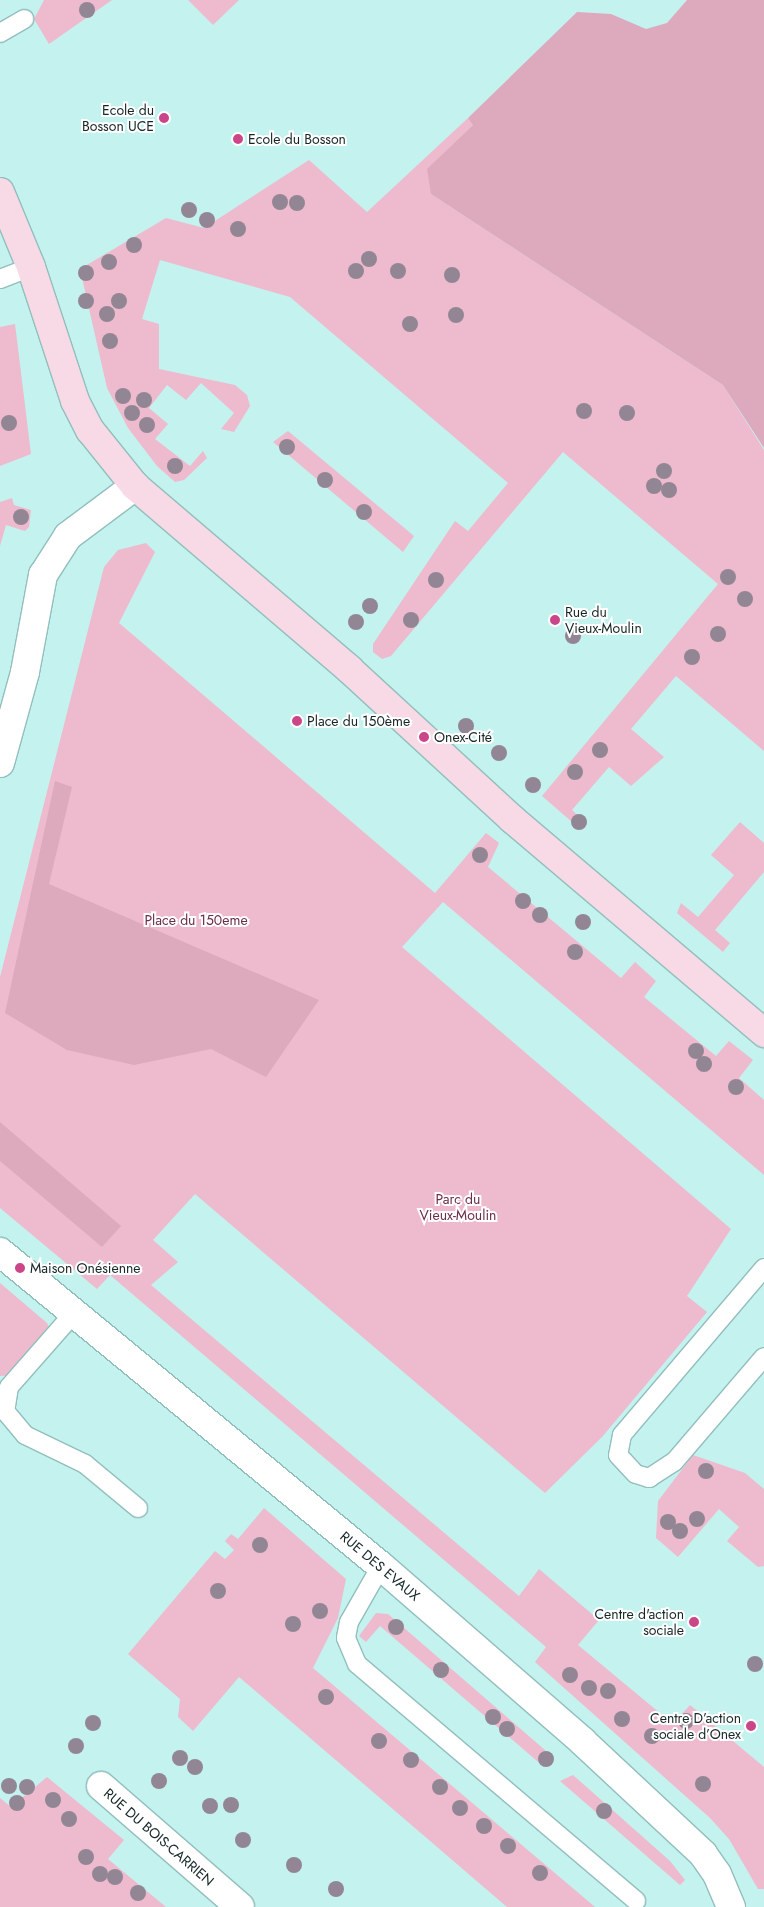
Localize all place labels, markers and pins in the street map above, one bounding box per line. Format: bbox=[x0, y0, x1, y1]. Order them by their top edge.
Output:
place label: Ecole du Bosson UCE bbox=[82, 102, 154, 134]
marker: Ecole du Bosson UCE bbox=[158, 112, 170, 124]
place label: Ecole du Bosson bbox=[248, 131, 346, 147]
marker: Ecole du Bosson bbox=[232, 133, 244, 145]
place label: Rue du Vieux-Moulin bbox=[565, 604, 642, 636]
marker: Rue du Vieux-Moulin bbox=[549, 614, 561, 626]
place label: Place du 150ème bbox=[307, 713, 410, 729]
marker: Place du 150ème bbox=[291, 715, 303, 727]
place label: Onex-Cité bbox=[434, 729, 492, 745]
marker: Onex-Cité bbox=[418, 731, 430, 743]
place label: Maison Onésienne bbox=[30, 1260, 141, 1276]
marker: Maison Onésienne bbox=[14, 1262, 26, 1274]
place label: Centre d'action sociale bbox=[594, 1606, 684, 1638]
marker: Centre d'action sociale bbox=[688, 1616, 700, 1628]
place label: Centre D’action sociale d’Onex bbox=[650, 1710, 741, 1742]
marker: Centre D’action sociale d’Onex bbox=[745, 1720, 757, 1732]

